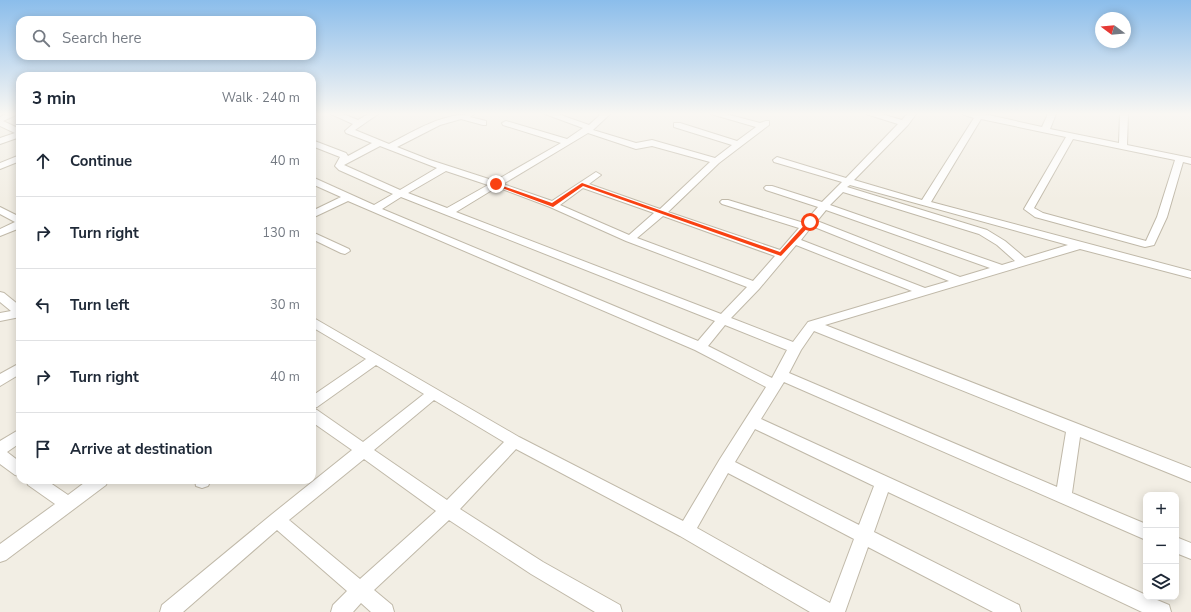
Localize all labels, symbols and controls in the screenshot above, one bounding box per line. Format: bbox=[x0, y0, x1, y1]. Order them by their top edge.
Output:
north arrow bbox=[1095, 12, 1131, 48]
search box bbox=[16, 16, 316, 60]
icon: search bbox=[30, 27, 52, 49]
text: Search here bbox=[62, 28, 142, 48]
text: 3 min bbox=[32, 87, 76, 110]
text: Walk · 240 m bbox=[222, 89, 300, 107]
icon: ahead bbox=[32, 150, 54, 172]
text: Continue bbox=[70, 151, 132, 171]
text: 40 m bbox=[270, 152, 300, 170]
route end bbox=[487, 175, 505, 193]
route start bbox=[801, 213, 819, 231]
icon: right bbox=[32, 222, 54, 244]
text: Turn right bbox=[70, 223, 139, 243]
text: 130 m bbox=[262, 224, 300, 242]
icon: left bbox=[32, 294, 54, 316]
text: Turn left bbox=[70, 295, 129, 315]
text: 30 m bbox=[270, 296, 300, 314]
icon: right bbox=[32, 366, 54, 388]
text: Turn right bbox=[70, 367, 139, 387]
text: 40 m bbox=[270, 368, 300, 386]
icon: arrive bbox=[32, 438, 54, 460]
text: Arrive at destination bbox=[70, 439, 213, 459]
map controls bbox=[1143, 492, 1179, 600]
button: + bbox=[1143, 492, 1179, 528]
button: − bbox=[1143, 528, 1179, 564]
button: layers bbox=[1143, 564, 1179, 600]

